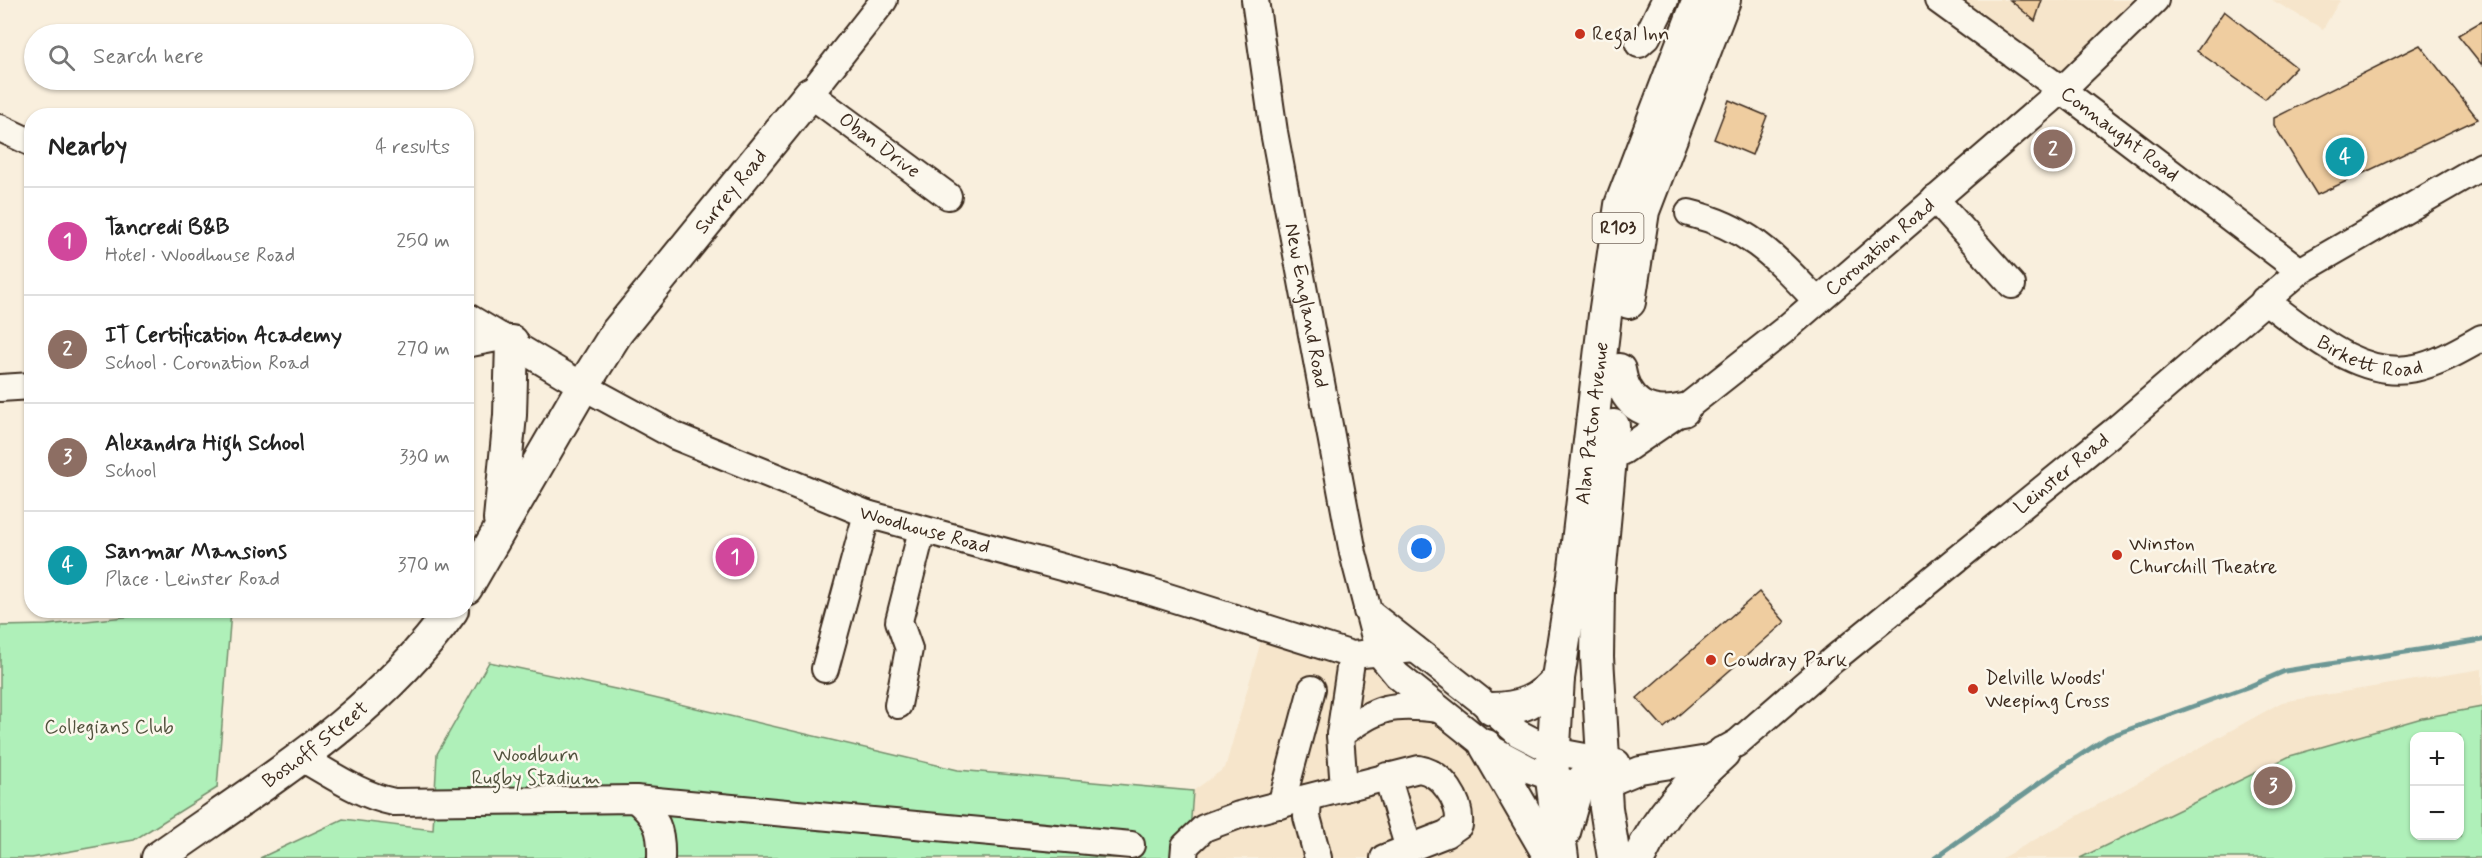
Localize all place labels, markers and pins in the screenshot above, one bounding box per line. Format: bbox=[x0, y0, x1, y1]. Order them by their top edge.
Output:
place label: Regal Inn bbox=[1592, 21, 1669, 50]
marker: Regal Inn bbox=[1573, 27, 1587, 41]
pin: 2 bbox=[2034, 126, 2072, 172]
pin: 4 bbox=[2326, 134, 2364, 180]
place label: Winston Churchill Theatre bbox=[2129, 531, 2277, 581]
pin: 1 bbox=[716, 534, 754, 580]
marker: Winston Churchill Theatre bbox=[2110, 548, 2124, 562]
place label: Cowdray Park bbox=[1723, 647, 1847, 674]
marker: Cowdray Park bbox=[1704, 653, 1718, 667]
place label: Delville Woods' Weeping Cross bbox=[1985, 665, 2110, 715]
marker: Delville Woods' Weeping Cross bbox=[1966, 682, 1980, 696]
pin: 3 bbox=[2254, 764, 2292, 808]

